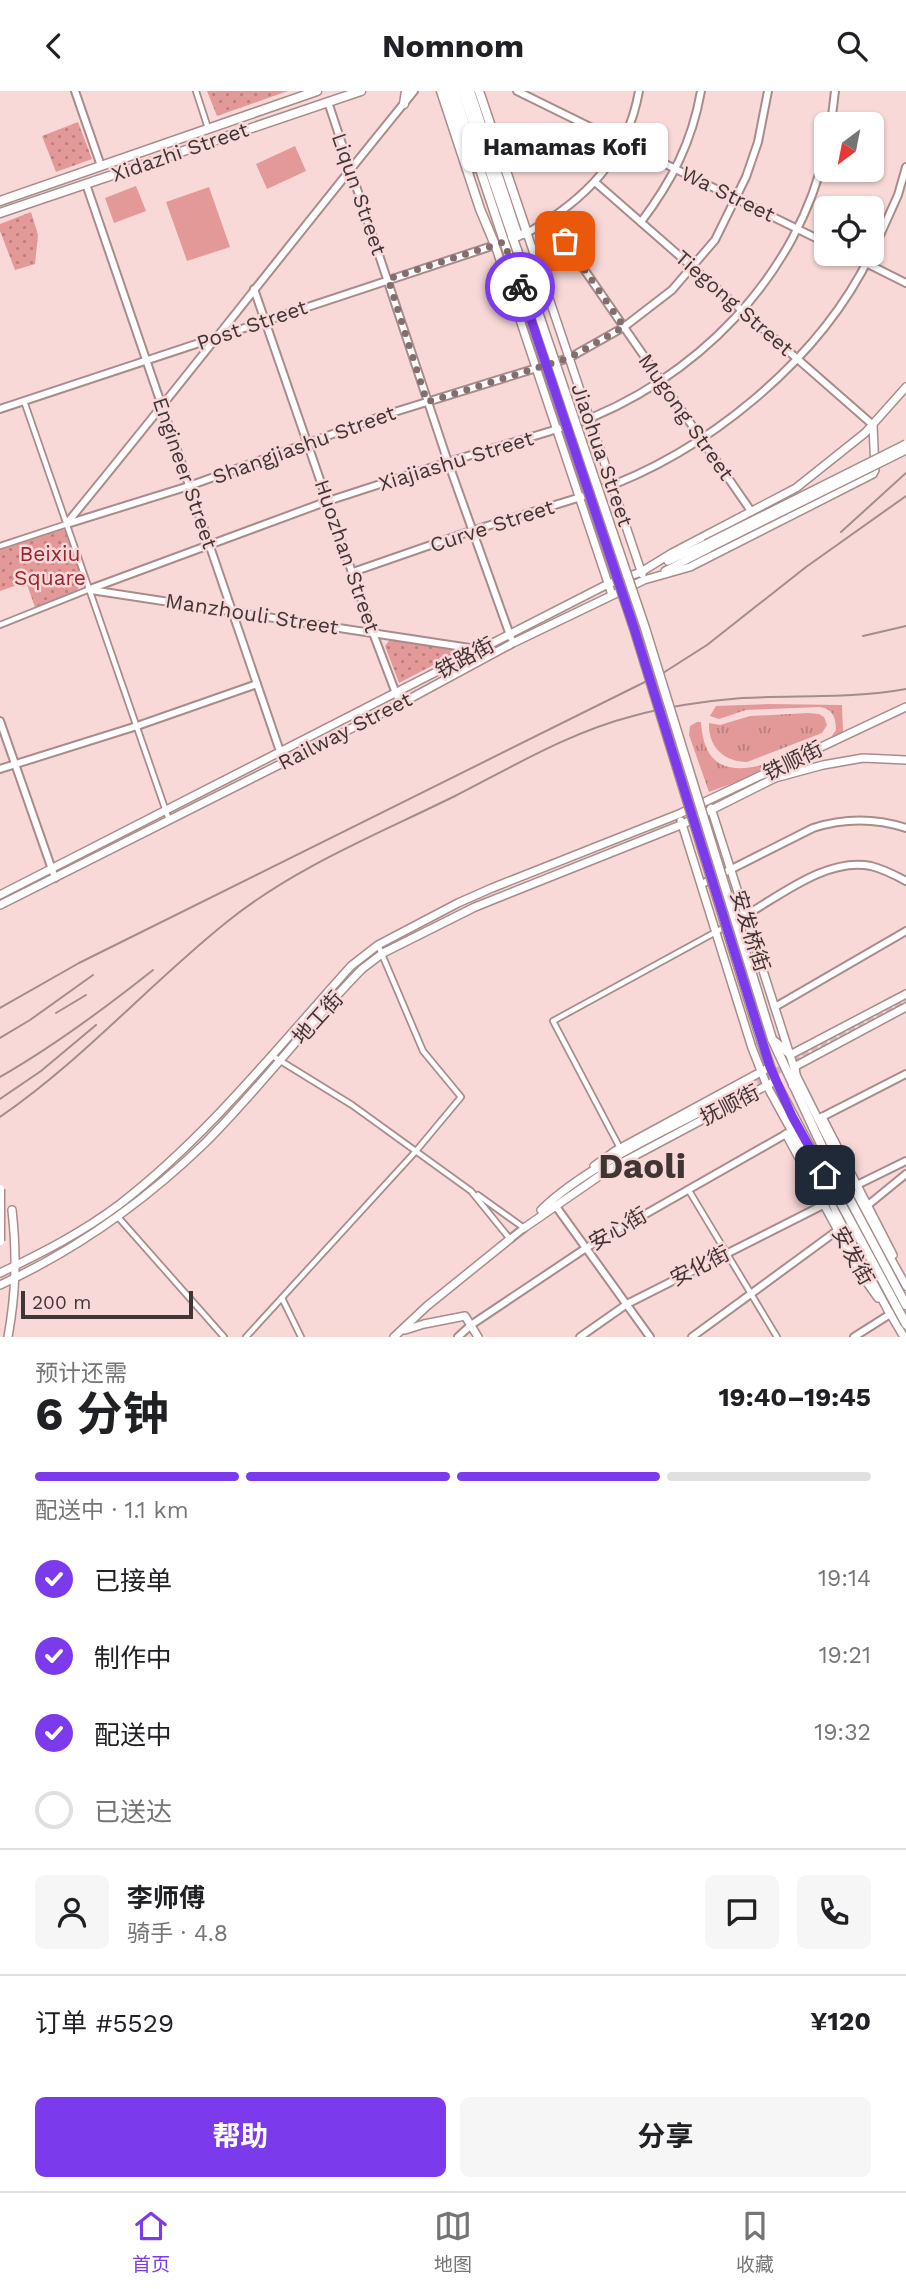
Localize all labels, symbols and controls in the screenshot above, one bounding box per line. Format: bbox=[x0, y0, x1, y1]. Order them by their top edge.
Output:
icon: back bbox=[35, 27, 73, 65]
text: Nomnom bbox=[382, 27, 524, 65]
icon: search bbox=[833, 27, 871, 65]
north arrow bbox=[814, 112, 884, 182]
map controls bbox=[814, 112, 884, 266]
street label: Xidazhi Street bbox=[108, 116, 252, 187]
callout: Hamamas Kofi bbox=[462, 122, 668, 171]
street label: Liqun Street bbox=[327, 129, 392, 258]
text: Hamamas Kofi bbox=[483, 134, 647, 161]
street label: Wa Street bbox=[677, 160, 779, 227]
button: locate bbox=[814, 196, 884, 266]
pin bbox=[535, 211, 595, 271]
icon: bag bbox=[546, 222, 584, 260]
street label: Tiegong Street bbox=[670, 245, 799, 361]
courier bbox=[485, 252, 555, 322]
icon: bike bbox=[501, 268, 539, 306]
street label: Post Street bbox=[193, 294, 311, 355]
street label: Mugong Street bbox=[633, 348, 740, 485]
street label: Jiaohua Street bbox=[566, 380, 639, 530]
street label: Engineer Street bbox=[148, 394, 223, 552]
street label: Shangjiashu Street bbox=[209, 400, 399, 489]
street label: Xiajiashu Street bbox=[375, 425, 536, 496]
street label: Huozhan Street bbox=[310, 476, 385, 636]
street label: Curve Street bbox=[426, 494, 557, 557]
park label: Beixiu Square bbox=[14, 541, 86, 590]
street label: Manzhouli Street bbox=[164, 587, 341, 640]
street label: 铁路街 bbox=[431, 632, 498, 683]
street label: Railway Street bbox=[274, 686, 416, 775]
street label: 铁顺街 bbox=[759, 736, 827, 786]
street label: 安发桥街 bbox=[726, 887, 775, 975]
street label: 地工街 bbox=[287, 986, 348, 1049]
street label: 抚顺街 bbox=[696, 1079, 764, 1130]
district label: Daoli bbox=[598, 1145, 686, 1187]
pin bbox=[795, 1145, 855, 1205]
icon: home bbox=[806, 1156, 844, 1194]
street label: 安心街 bbox=[584, 1202, 651, 1255]
street label: 安发街 bbox=[827, 1222, 880, 1289]
street label: 安化街 bbox=[666, 1240, 734, 1291]
scale bar bbox=[21, 1288, 192, 1320]
text: 200 m bbox=[32, 1291, 91, 1314]
text: 预计还需 bbox=[35, 1360, 127, 1387]
text: 19:40–19:45 bbox=[718, 1382, 871, 1412]
text: 6 分钟 bbox=[35, 1387, 169, 1441]
text: 配送中 · 1.1 km bbox=[35, 1497, 189, 1524]
icon: check bbox=[35, 1560, 73, 1598]
text: 19:14 bbox=[818, 1565, 871, 1592]
text: 已接单 bbox=[94, 1566, 172, 1596]
icon: check bbox=[35, 1637, 73, 1675]
text: 19:21 bbox=[819, 1642, 871, 1669]
text: 制作中 bbox=[94, 1643, 172, 1673]
icon: check bbox=[35, 1714, 73, 1752]
text: 19:32 bbox=[814, 1719, 871, 1746]
text: 配送中 bbox=[94, 1720, 172, 1750]
text: 已送达 bbox=[94, 1797, 172, 1827]
button: person bbox=[35, 1875, 109, 1949]
button: chat bbox=[705, 1875, 779, 1949]
button: phone bbox=[797, 1875, 871, 1949]
text: 李师傅 bbox=[127, 1883, 205, 1913]
text: 骑手 · 4.8 bbox=[127, 1920, 228, 1947]
text: ¥120 bbox=[810, 2006, 871, 2036]
text: 订单 #5529 bbox=[35, 2008, 174, 2038]
button: 帮助 bbox=[35, 2097, 446, 2177]
button: 分享 bbox=[460, 2097, 871, 2177]
tab: 首页 bbox=[132, 2207, 170, 2276]
tab: 地图 bbox=[434, 2207, 472, 2276]
tab: 收藏 bbox=[736, 2207, 774, 2276]

